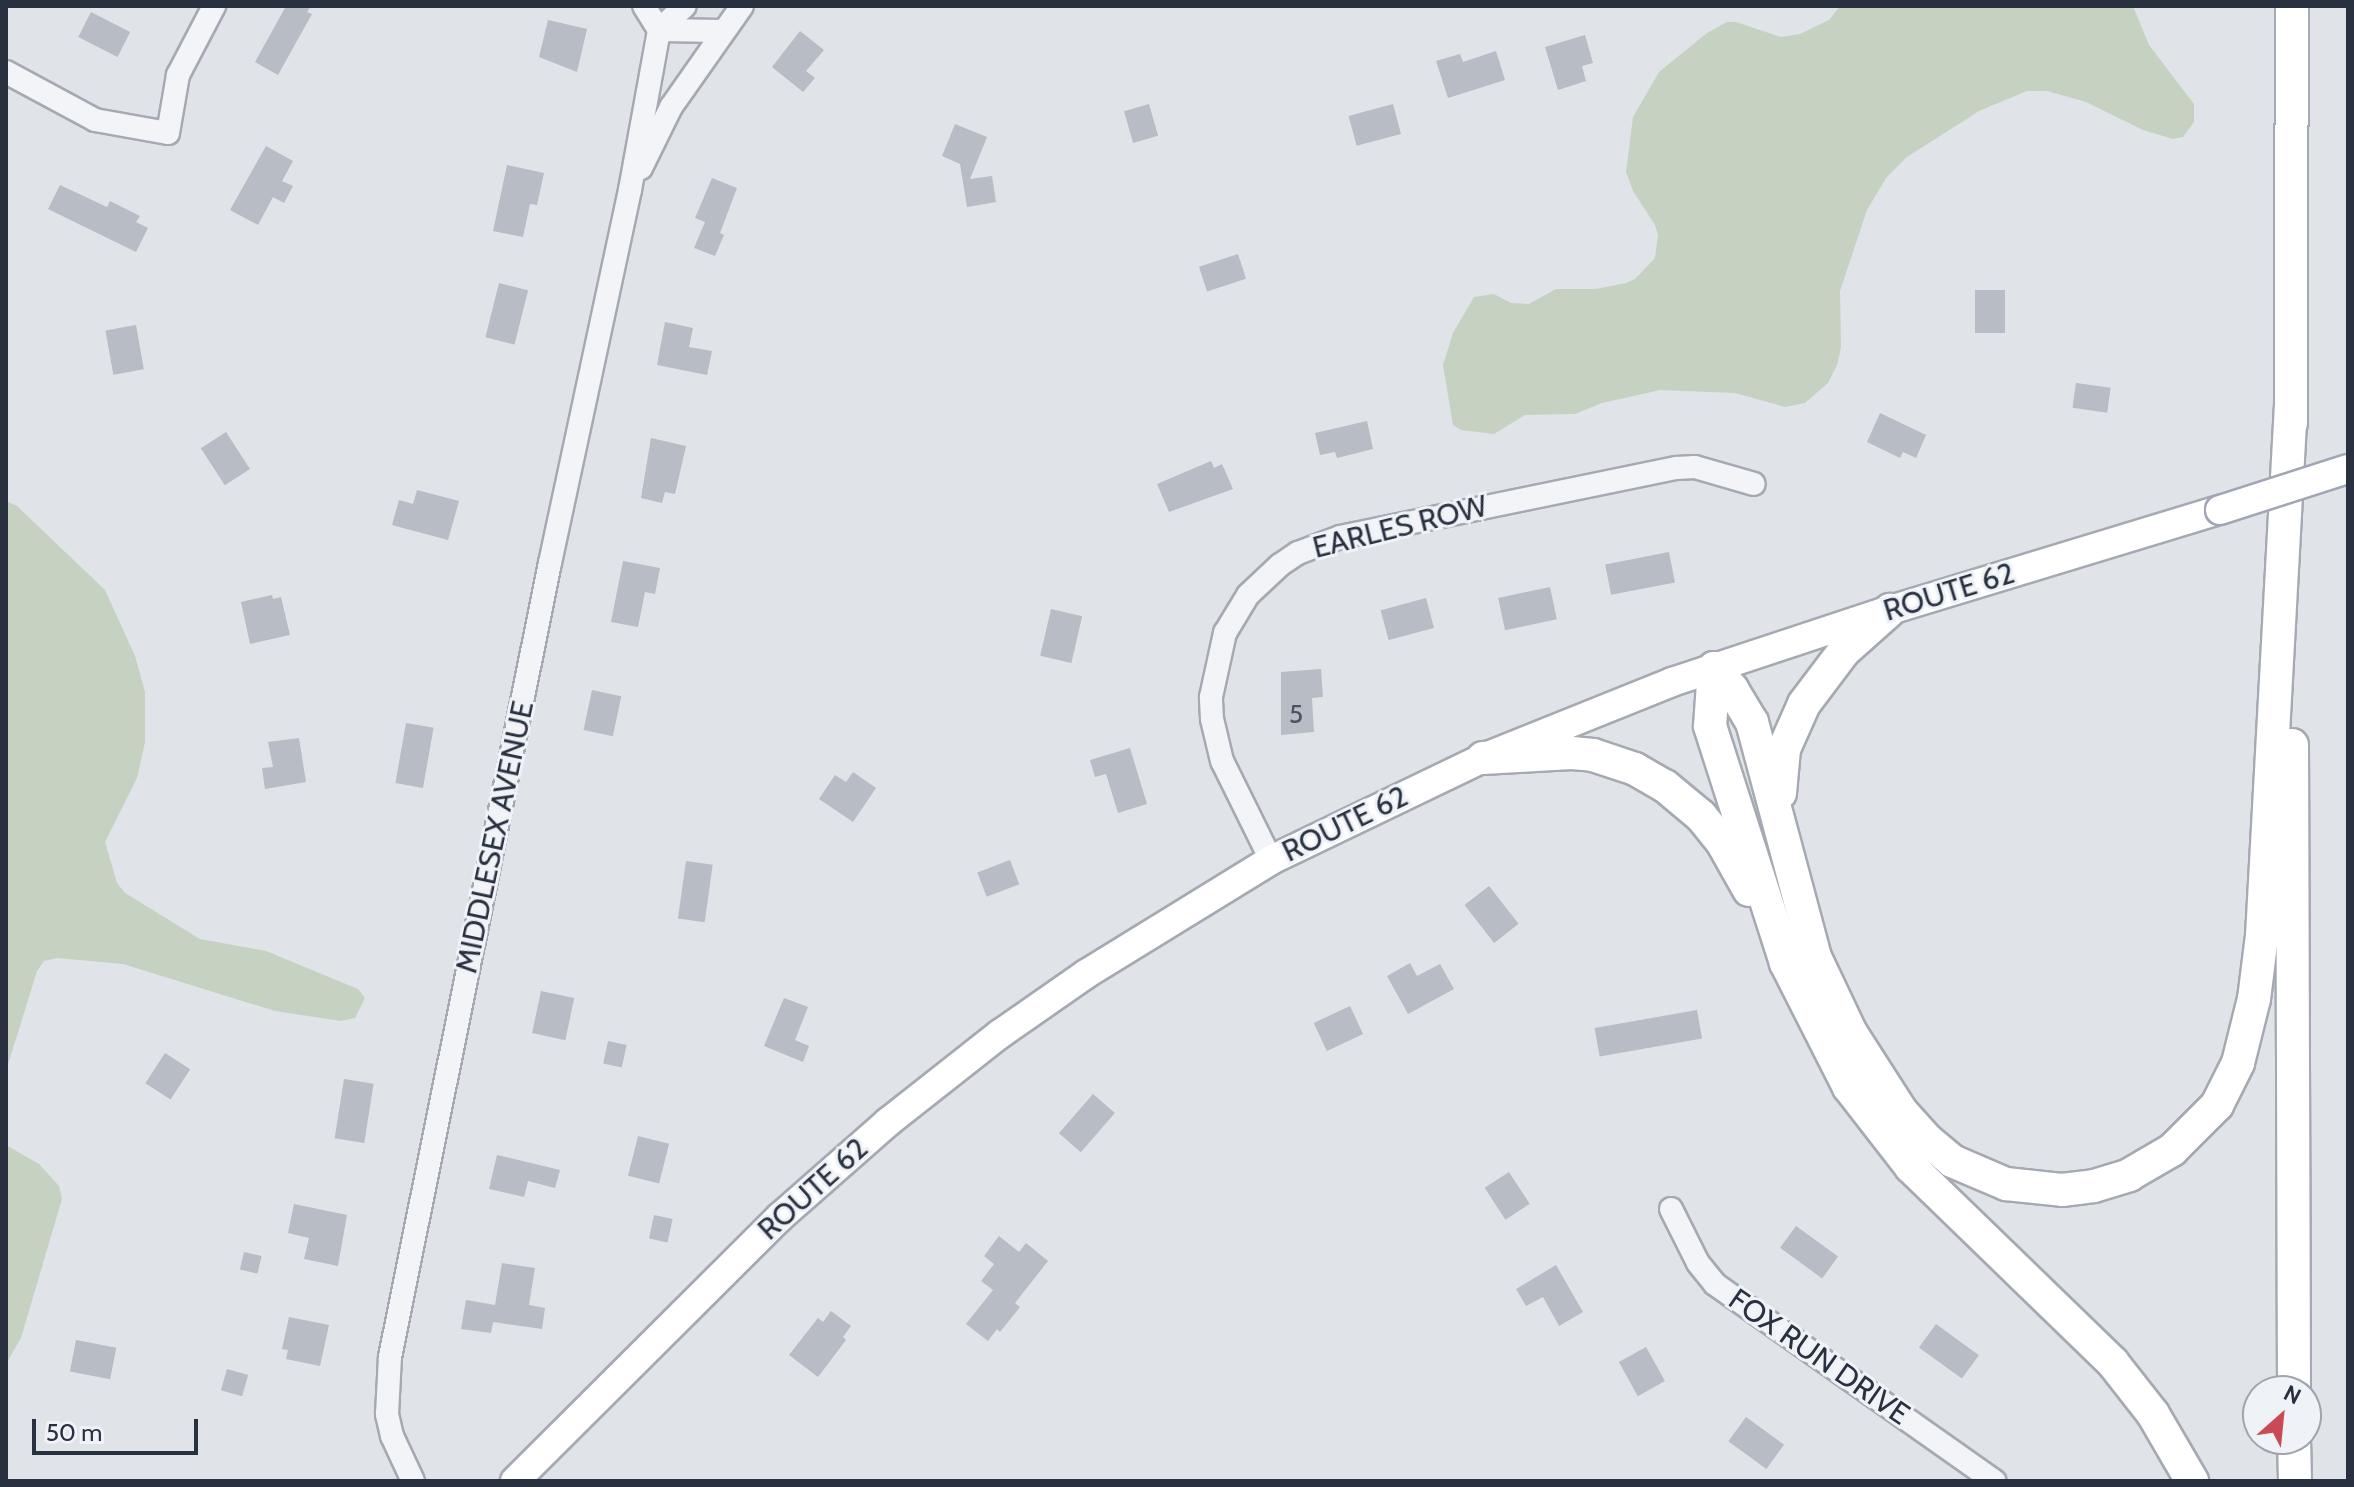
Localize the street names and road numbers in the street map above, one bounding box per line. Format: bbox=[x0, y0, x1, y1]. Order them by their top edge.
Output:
street label: EARLES ROW bbox=[1309, 488, 1491, 566]
street label: ROUTE 62 bbox=[1879, 555, 2019, 629]
street label: MIDDLESEX AVENUE bbox=[449, 698, 541, 976]
street label: ROUTE 62 bbox=[1276, 778, 1414, 870]
street label: ROUTE 62 bbox=[751, 1130, 875, 1248]
street label: FOX RUN DRIVE bbox=[1722, 1281, 1916, 1433]

